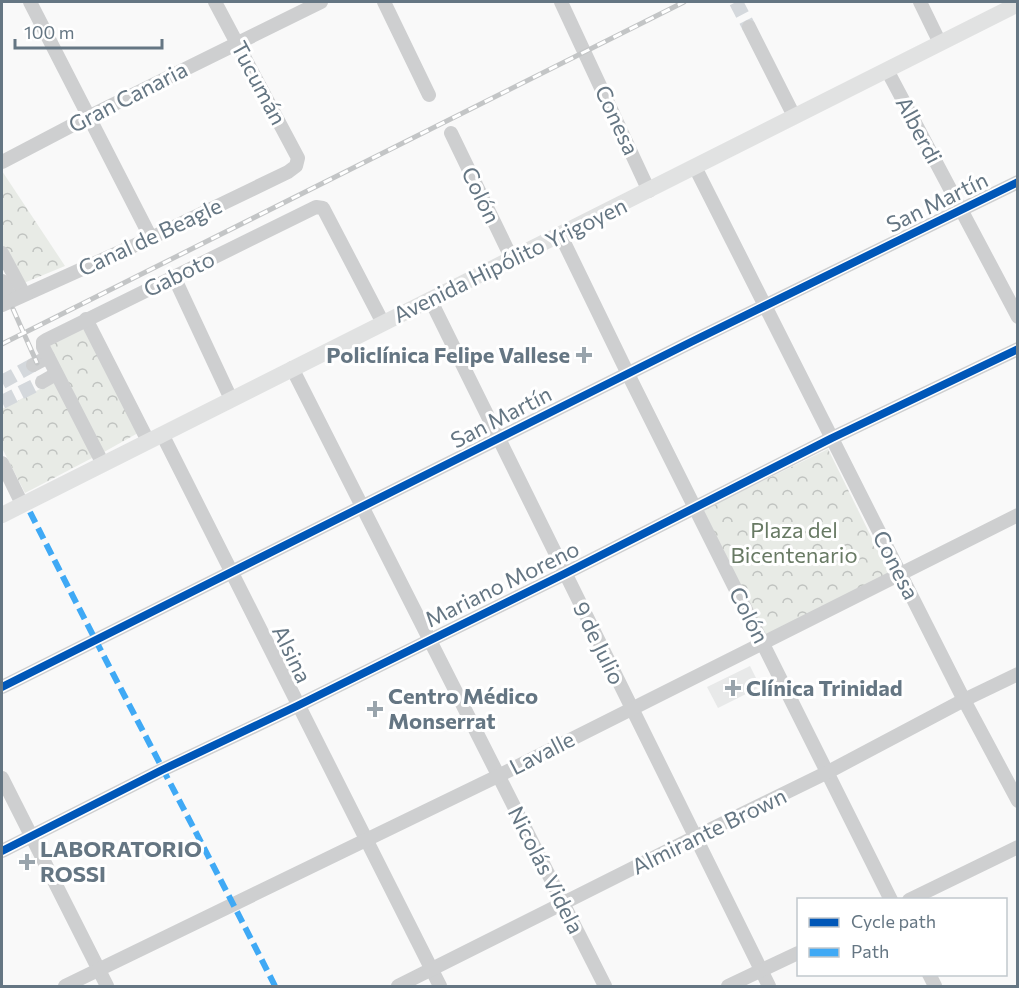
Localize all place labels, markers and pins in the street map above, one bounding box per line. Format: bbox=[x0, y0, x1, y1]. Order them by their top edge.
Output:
place label: Policlínica Felipe Vallese bbox=[326, 341, 570, 368]
marker: Policlínica Felipe Vallese bbox=[575, 346, 593, 364]
place label: Clínica Trinidad bbox=[746, 674, 903, 701]
marker: Clínica Trinidad bbox=[724, 679, 742, 697]
place label: Centro Médico Monserrat bbox=[388, 682, 538, 734]
marker: Centro Médico Monserrat bbox=[366, 700, 384, 718]
place label: LABORATORIO ROSSI bbox=[40, 835, 202, 887]
marker: LABORATORIO ROSSI bbox=[18, 853, 36, 871]

